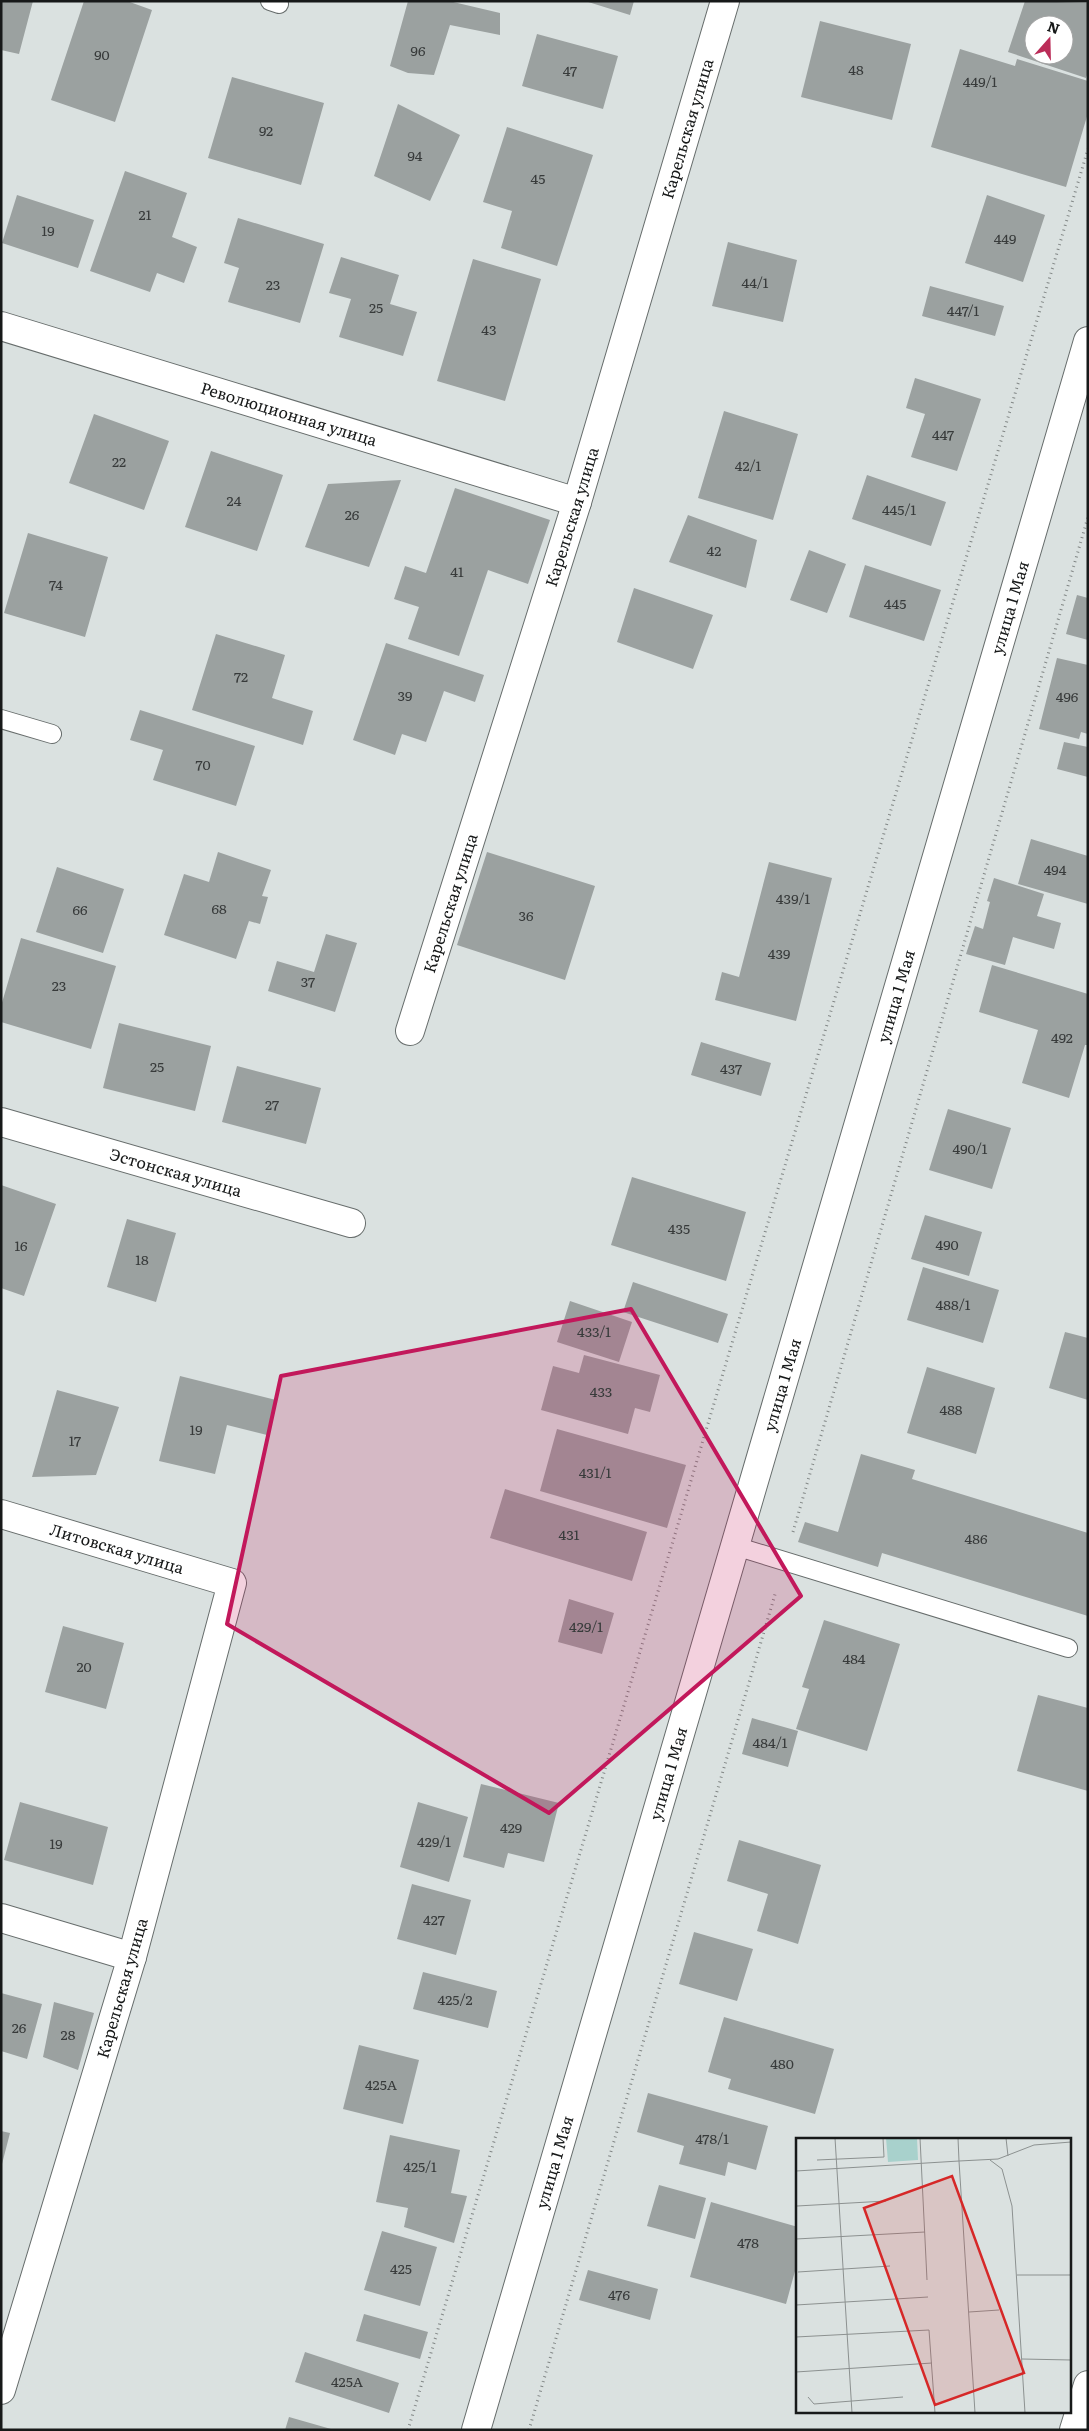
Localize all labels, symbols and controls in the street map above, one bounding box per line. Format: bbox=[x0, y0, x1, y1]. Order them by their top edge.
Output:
north arrow bbox=[1024, 15, 1074, 65]
text: N bbox=[1045, 15, 1063, 38]
house number: 96 bbox=[411, 40, 426, 60]
house number: 90 bbox=[94, 44, 110, 64]
street label: Карельская улица bbox=[654, 55, 719, 201]
house number: 48 bbox=[848, 59, 864, 79]
house number: 47 bbox=[563, 60, 577, 80]
house number: 449/1 bbox=[963, 71, 998, 91]
house number: 92 bbox=[259, 120, 273, 140]
house number: 94 bbox=[407, 145, 423, 165]
house number: 45 bbox=[531, 168, 545, 188]
house number: 21 bbox=[139, 204, 152, 224]
house number: 19 bbox=[41, 220, 55, 240]
house number: 449 bbox=[994, 228, 1016, 248]
house number: 44/1 bbox=[741, 272, 769, 292]
house number: 23 bbox=[266, 274, 280, 294]
house number: 25 bbox=[369, 297, 383, 317]
house number: 447/1 bbox=[947, 300, 979, 320]
house number: 43 bbox=[481, 319, 497, 339]
street label: Революционная улица bbox=[198, 375, 381, 451]
house number: 447 bbox=[932, 424, 954, 444]
street label: Карельская улица bbox=[538, 443, 604, 590]
house number: 22 bbox=[112, 451, 126, 471]
house number: 42/1 bbox=[735, 455, 762, 475]
house number: 24 bbox=[227, 490, 242, 510]
house number: 445/1 bbox=[882, 499, 916, 519]
house number: 26 bbox=[345, 504, 360, 524]
house number: 42 bbox=[707, 540, 721, 560]
street label: улица 1 Мая bbox=[984, 558, 1034, 657]
house number: 41 bbox=[450, 561, 464, 581]
house number: 74 bbox=[49, 574, 63, 594]
house number: 445 bbox=[884, 593, 906, 613]
house number: 72 bbox=[234, 666, 248, 686]
house number: 39 bbox=[398, 685, 412, 705]
house number: 496 bbox=[1056, 686, 1079, 706]
house number: 70 bbox=[195, 754, 211, 774]
street label: Карельская улица bbox=[416, 830, 483, 976]
house number: 494 bbox=[1044, 859, 1067, 879]
house number: 439/1 bbox=[776, 888, 810, 908]
house number: 68 bbox=[211, 898, 227, 918]
house number: 66 bbox=[72, 899, 88, 919]
house number: 36 bbox=[518, 905, 534, 925]
house number: 439 bbox=[768, 943, 790, 963]
street label: улица 1 Мая bbox=[870, 946, 920, 1046]
house number: 37 bbox=[301, 971, 315, 991]
house number: 23 bbox=[52, 975, 66, 995]
house number: 492 bbox=[1051, 1027, 1073, 1047]
house number: 25 bbox=[150, 1056, 164, 1076]
house number: 437 bbox=[720, 1058, 742, 1078]
house number: 27 bbox=[265, 1094, 279, 1114]
house number: 490/1 bbox=[953, 1138, 988, 1158]
street label: Эстонская улица bbox=[107, 1141, 245, 1202]
house number: 435 bbox=[668, 1218, 690, 1238]
house number: 490 bbox=[935, 1234, 959, 1254]
house number: 16 bbox=[14, 1235, 28, 1255]
house number: 18 bbox=[135, 1249, 149, 1269]
house number: 488/1 bbox=[936, 1294, 971, 1314]
house number: 433/1 bbox=[577, 1321, 611, 1341]
street label: улица 1 Мая bbox=[756, 1335, 806, 1434]
house number: 433 bbox=[590, 1381, 612, 1401]
house number: 488 bbox=[939, 1399, 963, 1419]
house number: 19 bbox=[189, 1419, 203, 1439]
house number: 17 bbox=[69, 1430, 81, 1450]
house number: 431/1 bbox=[579, 1462, 612, 1482]
street label: Литовская улица bbox=[47, 1516, 188, 1579]
house number: 431 bbox=[559, 1524, 580, 1544]
house number: 486 bbox=[965, 1528, 988, 1548]
house number: 429/1 bbox=[569, 1616, 603, 1636]
house number: 484 bbox=[842, 1648, 866, 1668]
house number: 20 bbox=[76, 1656, 92, 1676]
street label: улица 1 Мая bbox=[642, 1724, 692, 1823]
house number: 484/1 bbox=[753, 1732, 788, 1752]
house number: 429 bbox=[500, 1817, 522, 1837]
house number: 429/1 bbox=[417, 1831, 451, 1851]
house number: 19 bbox=[49, 1833, 63, 1853]
house number: 427 bbox=[423, 1909, 445, 1929]
street label: Карельская улица bbox=[90, 1914, 153, 2061]
house number: 425/2 bbox=[437, 1989, 473, 2009]
house number: 26 bbox=[12, 2017, 27, 2037]
house number: 28 bbox=[61, 2024, 76, 2044]
house number: 480 bbox=[770, 2053, 794, 2073]
house number: 425А bbox=[365, 2074, 398, 2094]
street label: улица 1 Мая bbox=[528, 2112, 579, 2212]
house number: 478/1 bbox=[695, 2128, 729, 2148]
inset map bbox=[796, 2138, 1072, 2414]
house number: 425/1 bbox=[403, 2156, 437, 2176]
house number: 478 bbox=[737, 2232, 759, 2252]
house number: 425 bbox=[390, 2258, 412, 2278]
house number: 476 bbox=[608, 2284, 630, 2304]
house number: 425А bbox=[331, 2371, 364, 2391]

